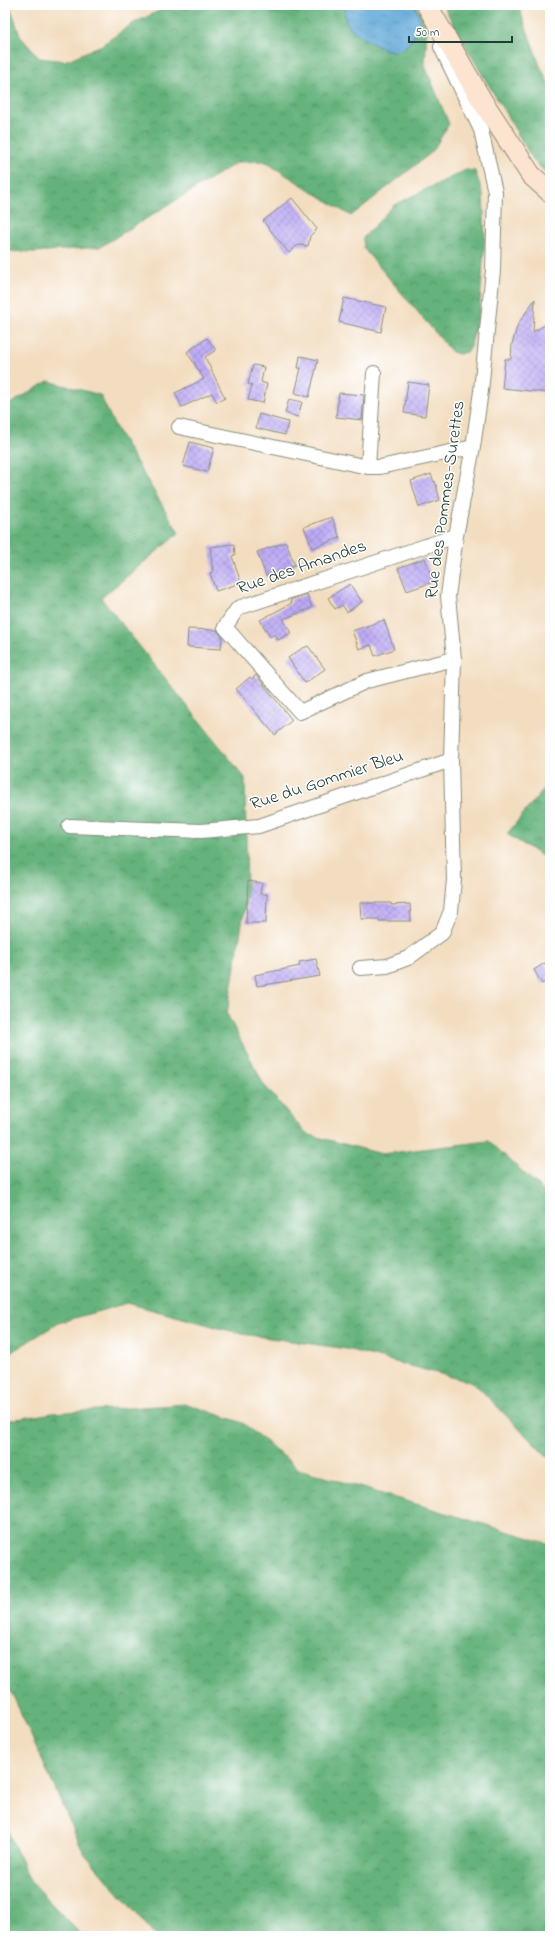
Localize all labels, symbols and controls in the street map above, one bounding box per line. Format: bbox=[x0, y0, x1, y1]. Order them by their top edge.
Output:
scale bar bbox=[409, 18, 512, 44]
text: 50 m bbox=[415, 24, 439, 42]
street label: Rue des Pommes-Surettes bbox=[419, 399, 473, 601]
street label: Rue des Amandes bbox=[234, 534, 370, 602]
street label: Rue du Gommier Bleu bbox=[247, 744, 407, 818]

